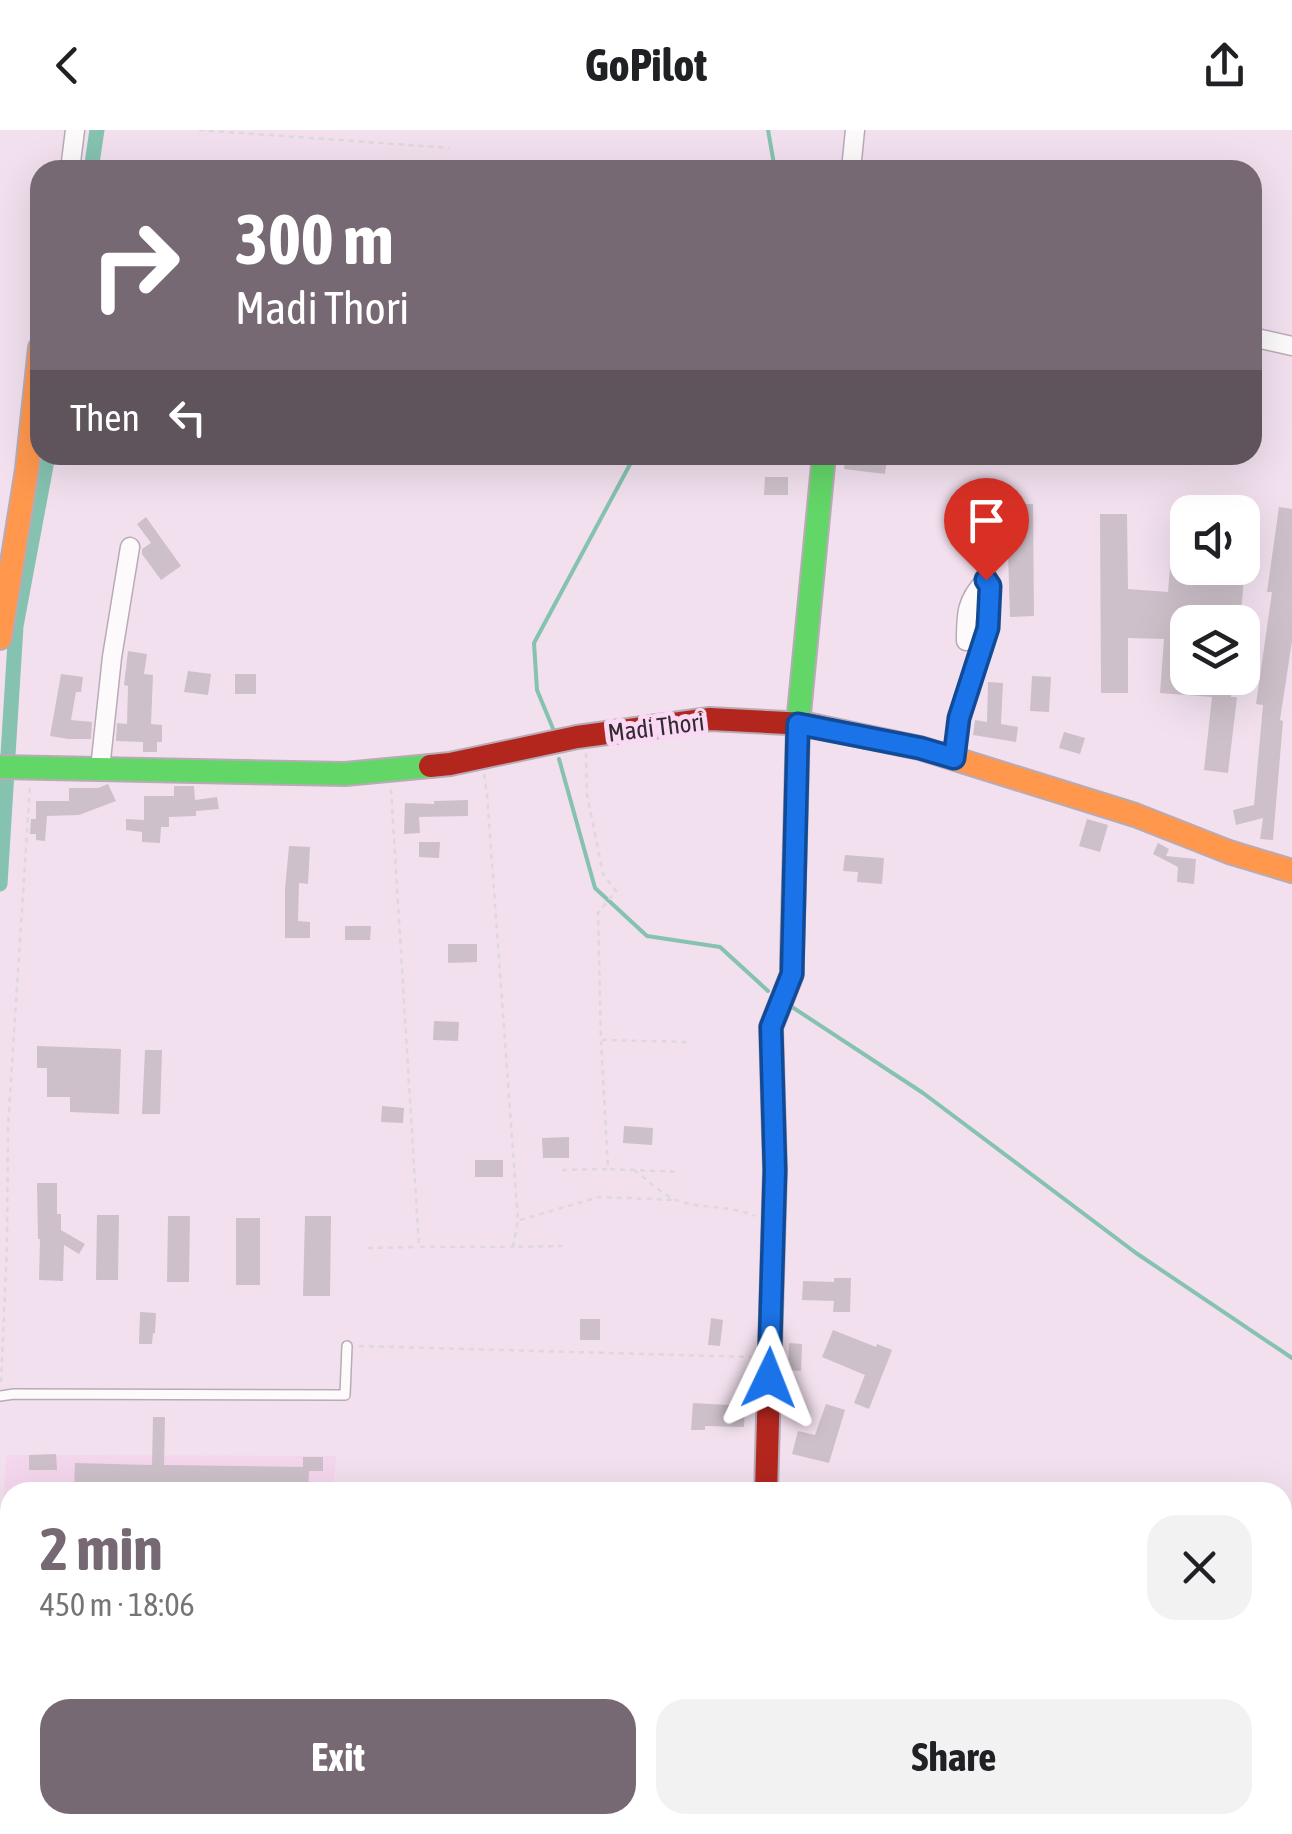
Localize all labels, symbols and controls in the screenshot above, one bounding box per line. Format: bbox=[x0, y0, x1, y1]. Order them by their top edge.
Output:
icon: back bbox=[40, 38, 95, 93]
icon: share bbox=[1197, 38, 1252, 93]
text: GoPilot bbox=[585, 39, 707, 91]
text: 300 m bbox=[235, 199, 394, 279]
icon: right bbox=[70, 200, 200, 330]
text: Madi Thori bbox=[235, 282, 409, 334]
icon: left bbox=[160, 390, 215, 445]
text: Then bbox=[70, 396, 140, 439]
pin bbox=[944, 478, 1029, 581]
icon: arrive bbox=[959, 493, 1014, 548]
map controls bbox=[1170, 495, 1260, 695]
button: sound bbox=[1170, 495, 1260, 585]
button: layers bbox=[1170, 605, 1260, 695]
street label: Madi Thori bbox=[606, 707, 706, 747]
position arrow bbox=[717, 1326, 821, 1430]
text: 2 min bbox=[40, 1514, 163, 1583]
button: close bbox=[1147, 1515, 1252, 1620]
text: 450 m · 18:06 bbox=[40, 1586, 195, 1623]
button: Exit bbox=[40, 1699, 636, 1814]
button: Share bbox=[656, 1699, 1252, 1814]

